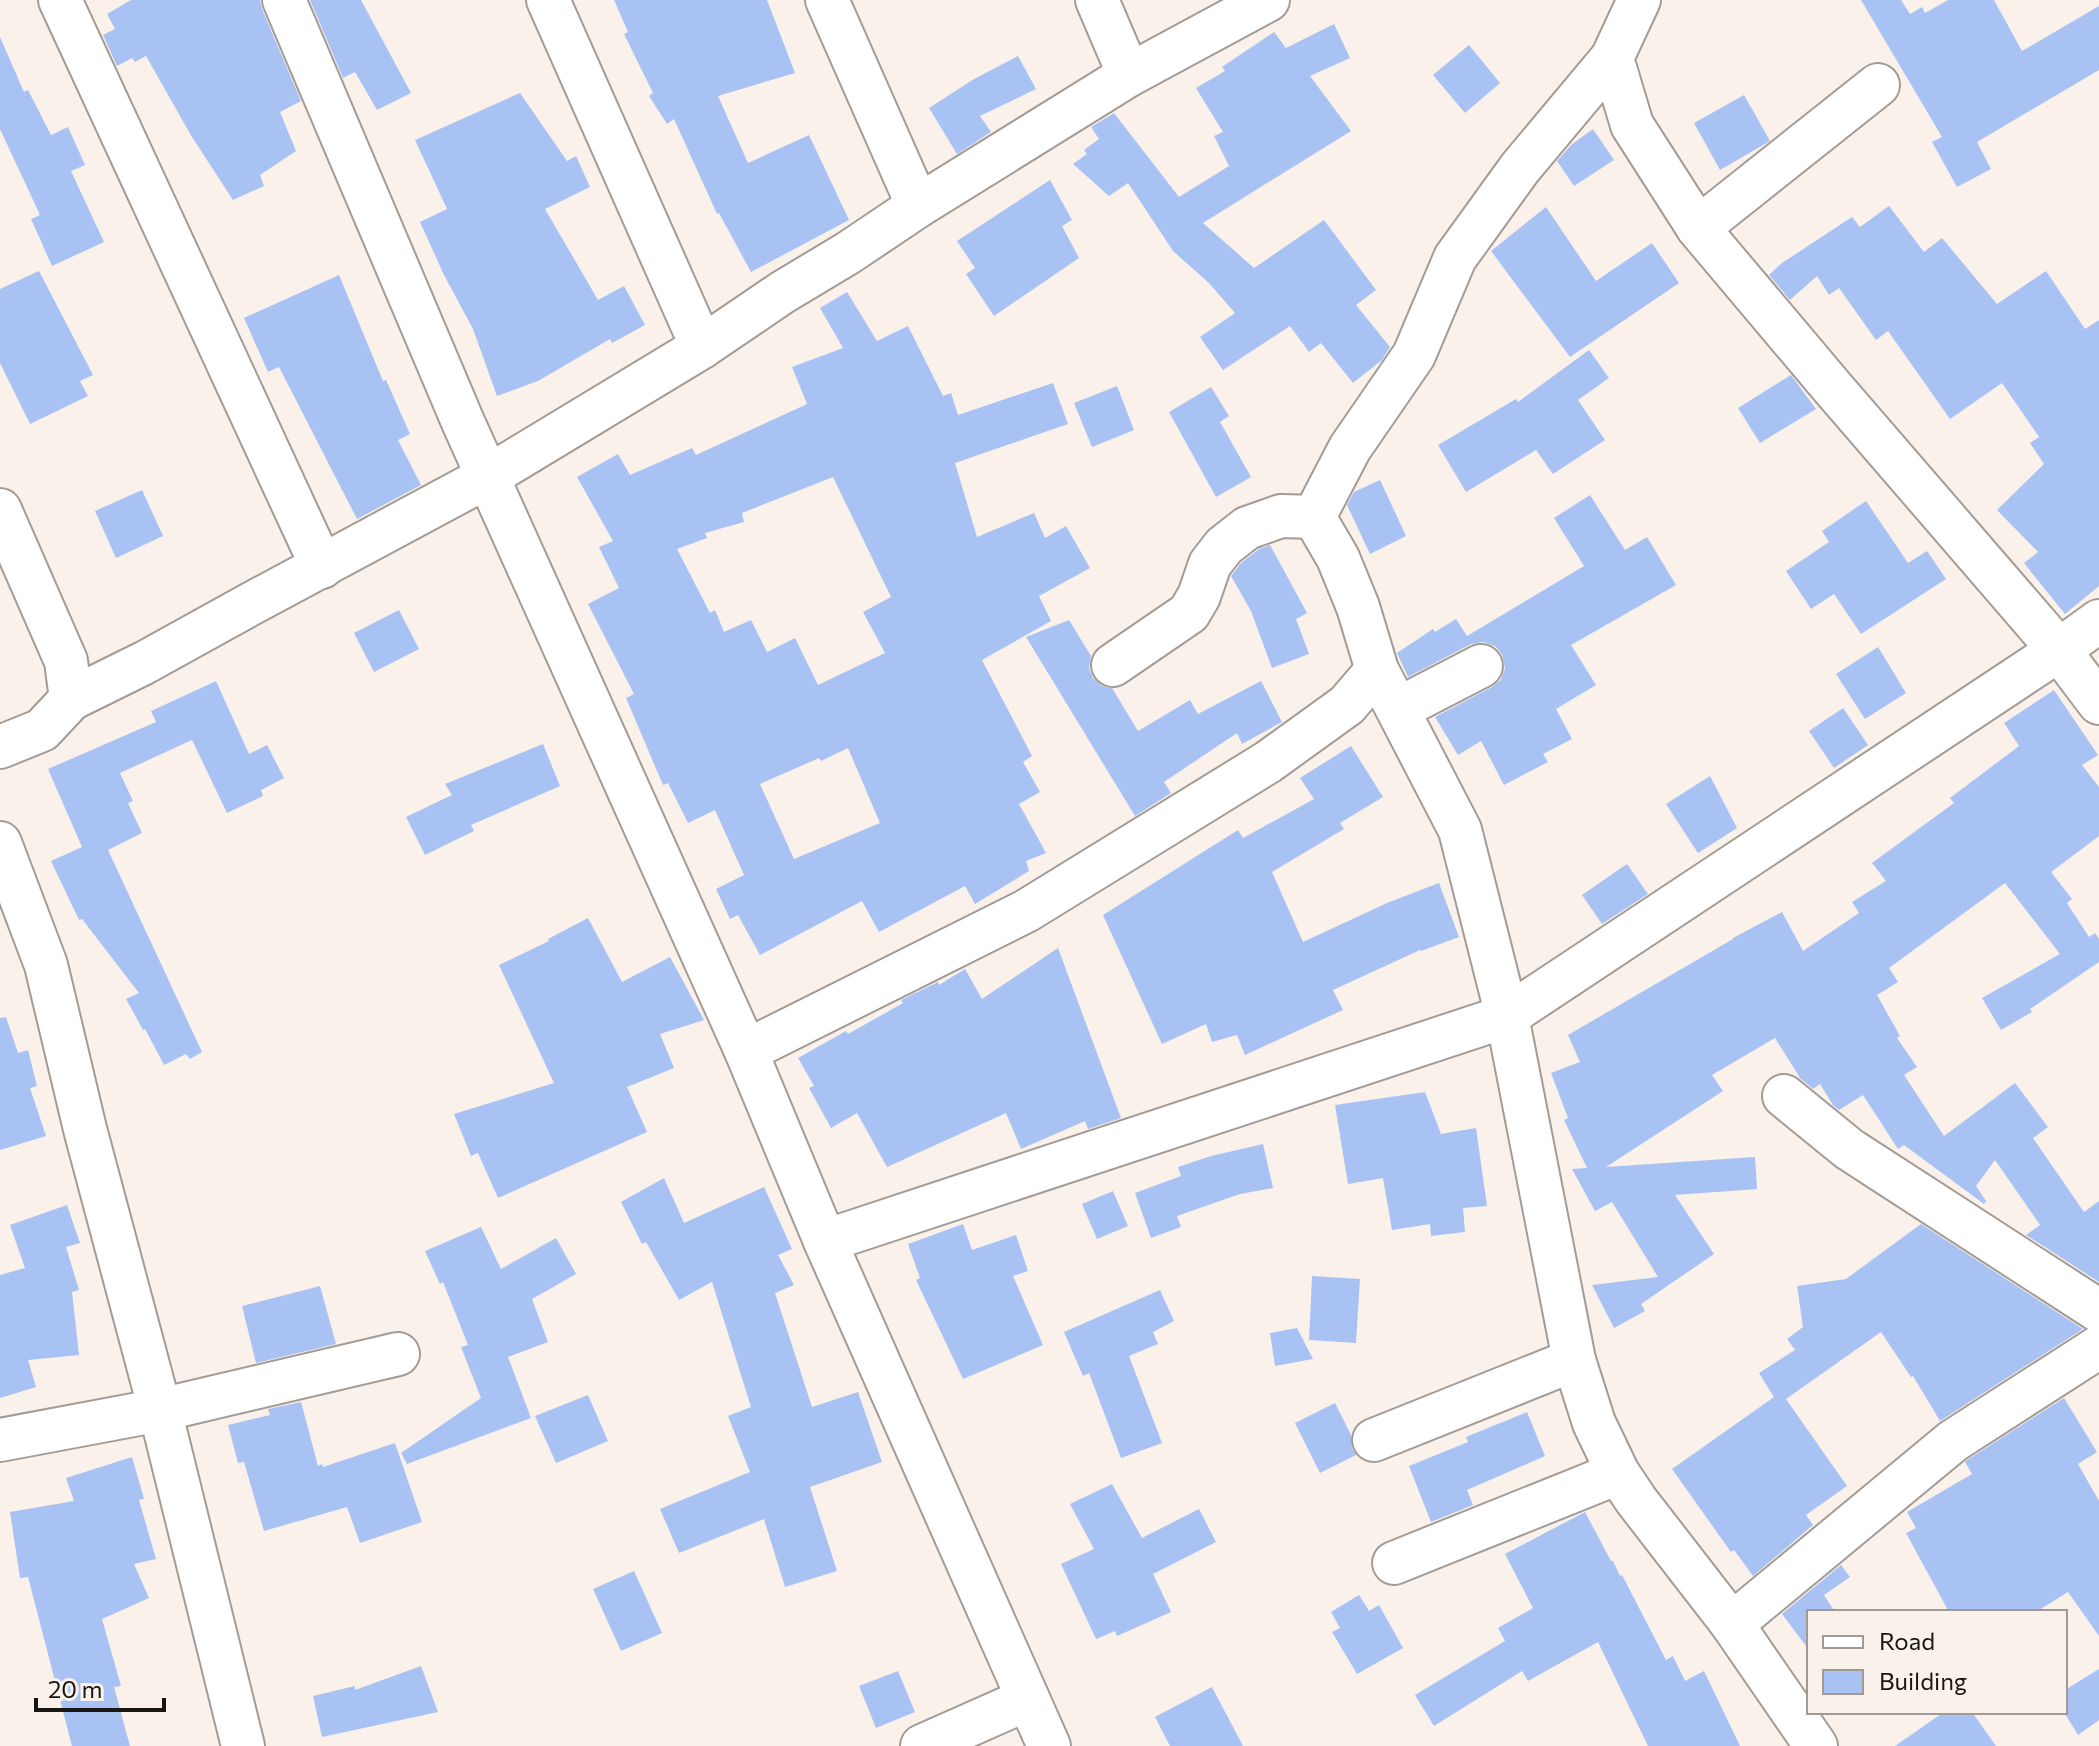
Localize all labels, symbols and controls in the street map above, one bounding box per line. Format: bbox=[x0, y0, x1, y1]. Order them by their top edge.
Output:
legend bbox=[1807, 1610, 2067, 1714]
text: Road bbox=[1879, 1626, 1935, 1655]
scale bar bbox=[36, 1662, 164, 1712]
text: Building bbox=[1879, 1666, 1967, 1695]
text: 20 m bbox=[48, 1674, 102, 1703]

